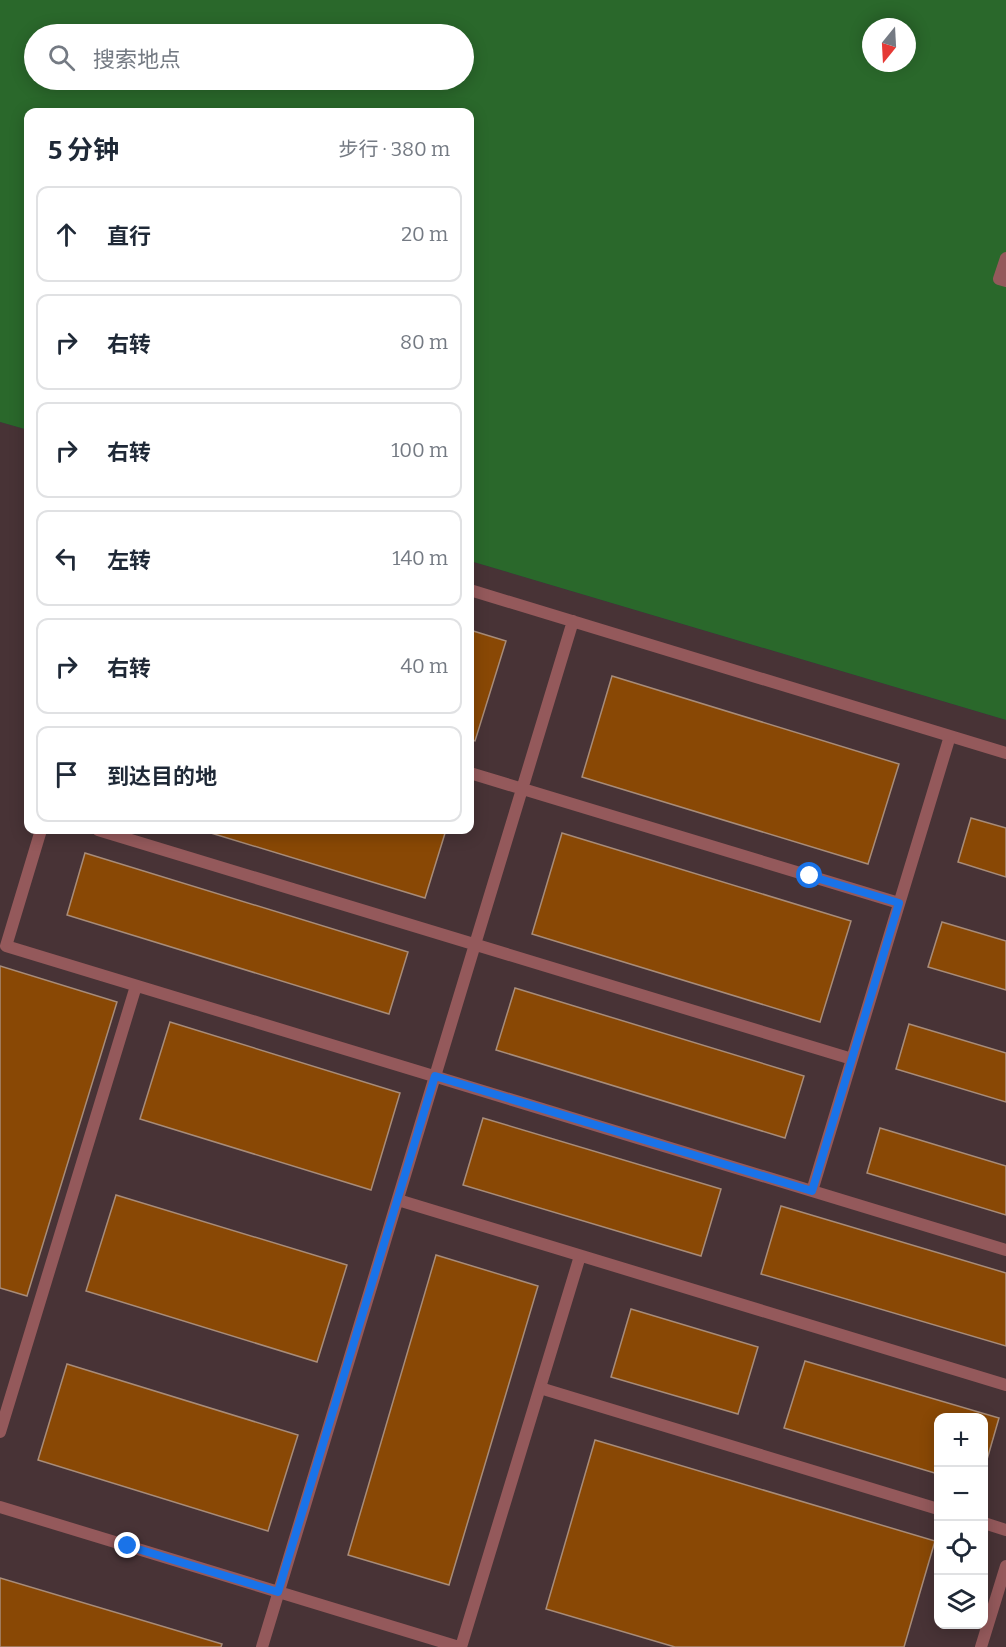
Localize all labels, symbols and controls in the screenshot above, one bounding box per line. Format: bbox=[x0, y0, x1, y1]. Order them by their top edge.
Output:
north arrow bbox=[862, 18, 916, 72]
search box bbox=[24, 24, 474, 90]
icon: search bbox=[45, 41, 78, 74]
text: 搜索地点 bbox=[93, 46, 181, 73]
text: 5 分钟 bbox=[48, 135, 119, 166]
text: 步行 · 380 m bbox=[338, 137, 450, 161]
icon: ahead bbox=[50, 218, 83, 251]
text: 20 m bbox=[401, 222, 448, 246]
text: 直行 bbox=[107, 223, 151, 250]
icon: right bbox=[50, 326, 83, 359]
text: 80 m bbox=[400, 330, 448, 354]
text: 右转 bbox=[107, 331, 151, 358]
icon: right bbox=[50, 434, 83, 467]
text: 100 m bbox=[391, 438, 448, 462]
text: 右转 bbox=[107, 439, 151, 466]
icon: left bbox=[50, 542, 83, 575]
text: 140 m bbox=[392, 546, 448, 570]
text: 左转 bbox=[107, 547, 151, 574]
icon: right bbox=[50, 650, 83, 683]
text: 40 m bbox=[400, 654, 448, 678]
text: 右转 bbox=[107, 655, 151, 682]
icon: arrive bbox=[50, 758, 83, 791]
text: 到达目的地 bbox=[107, 763, 217, 790]
route start bbox=[796, 862, 822, 888]
map controls bbox=[934, 1413, 988, 1629]
button: + bbox=[934, 1413, 988, 1467]
button: − bbox=[934, 1467, 988, 1521]
button: locate bbox=[934, 1521, 988, 1575]
route end bbox=[114, 1532, 140, 1558]
button: layers bbox=[934, 1575, 988, 1629]

